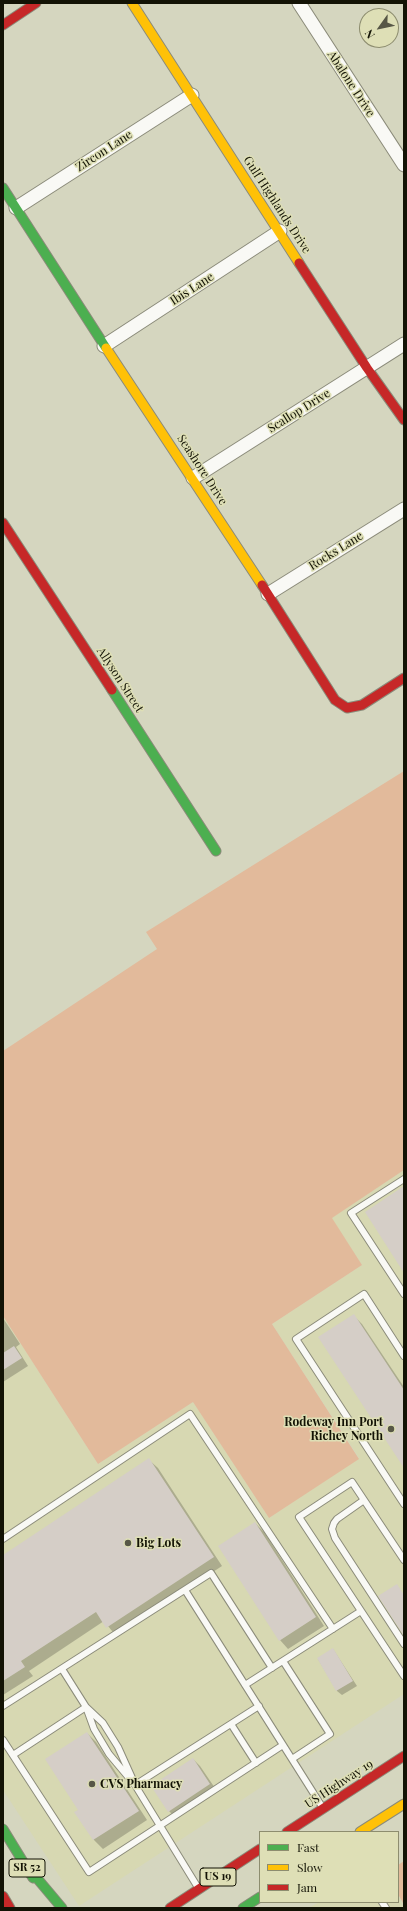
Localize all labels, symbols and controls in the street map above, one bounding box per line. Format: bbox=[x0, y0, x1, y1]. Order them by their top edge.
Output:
north arrow bbox=[359, 8, 399, 48]
text: N bbox=[361, 27, 378, 42]
street label: Abalone Drive bbox=[324, 48, 378, 120]
street label: Zircon Lane bbox=[73, 127, 135, 175]
street label: Gulf Highlands Drive bbox=[240, 154, 314, 256]
street label: Ibis Lane bbox=[168, 270, 216, 308]
street label: Scallop Drive bbox=[265, 386, 333, 436]
street label: Seashore Drive bbox=[174, 432, 230, 508]
street label: Rocks Lane bbox=[306, 529, 366, 573]
street label: Allyson Street bbox=[94, 645, 146, 715]
place label: Rodeway Inn Port Richey North bbox=[284, 1415, 383, 1443]
marker: Rodeway Inn Port Richey North bbox=[386, 1424, 396, 1434]
place label: Big Lots bbox=[136, 1536, 181, 1550]
marker: Big Lots bbox=[123, 1538, 133, 1548]
street label: US Highway 19 bbox=[302, 1757, 376, 1811]
place label: CVS Pharmacy bbox=[100, 1777, 182, 1791]
marker: CVS Pharmacy bbox=[87, 1779, 97, 1789]
legend bbox=[259, 1831, 399, 1903]
text: Fast bbox=[297, 1839, 319, 1855]
road number: SR 52 bbox=[9, 1859, 45, 1877]
text: Slow bbox=[297, 1859, 323, 1875]
road number: US 19 bbox=[200, 1868, 236, 1886]
text: Jam bbox=[297, 1879, 317, 1895]

